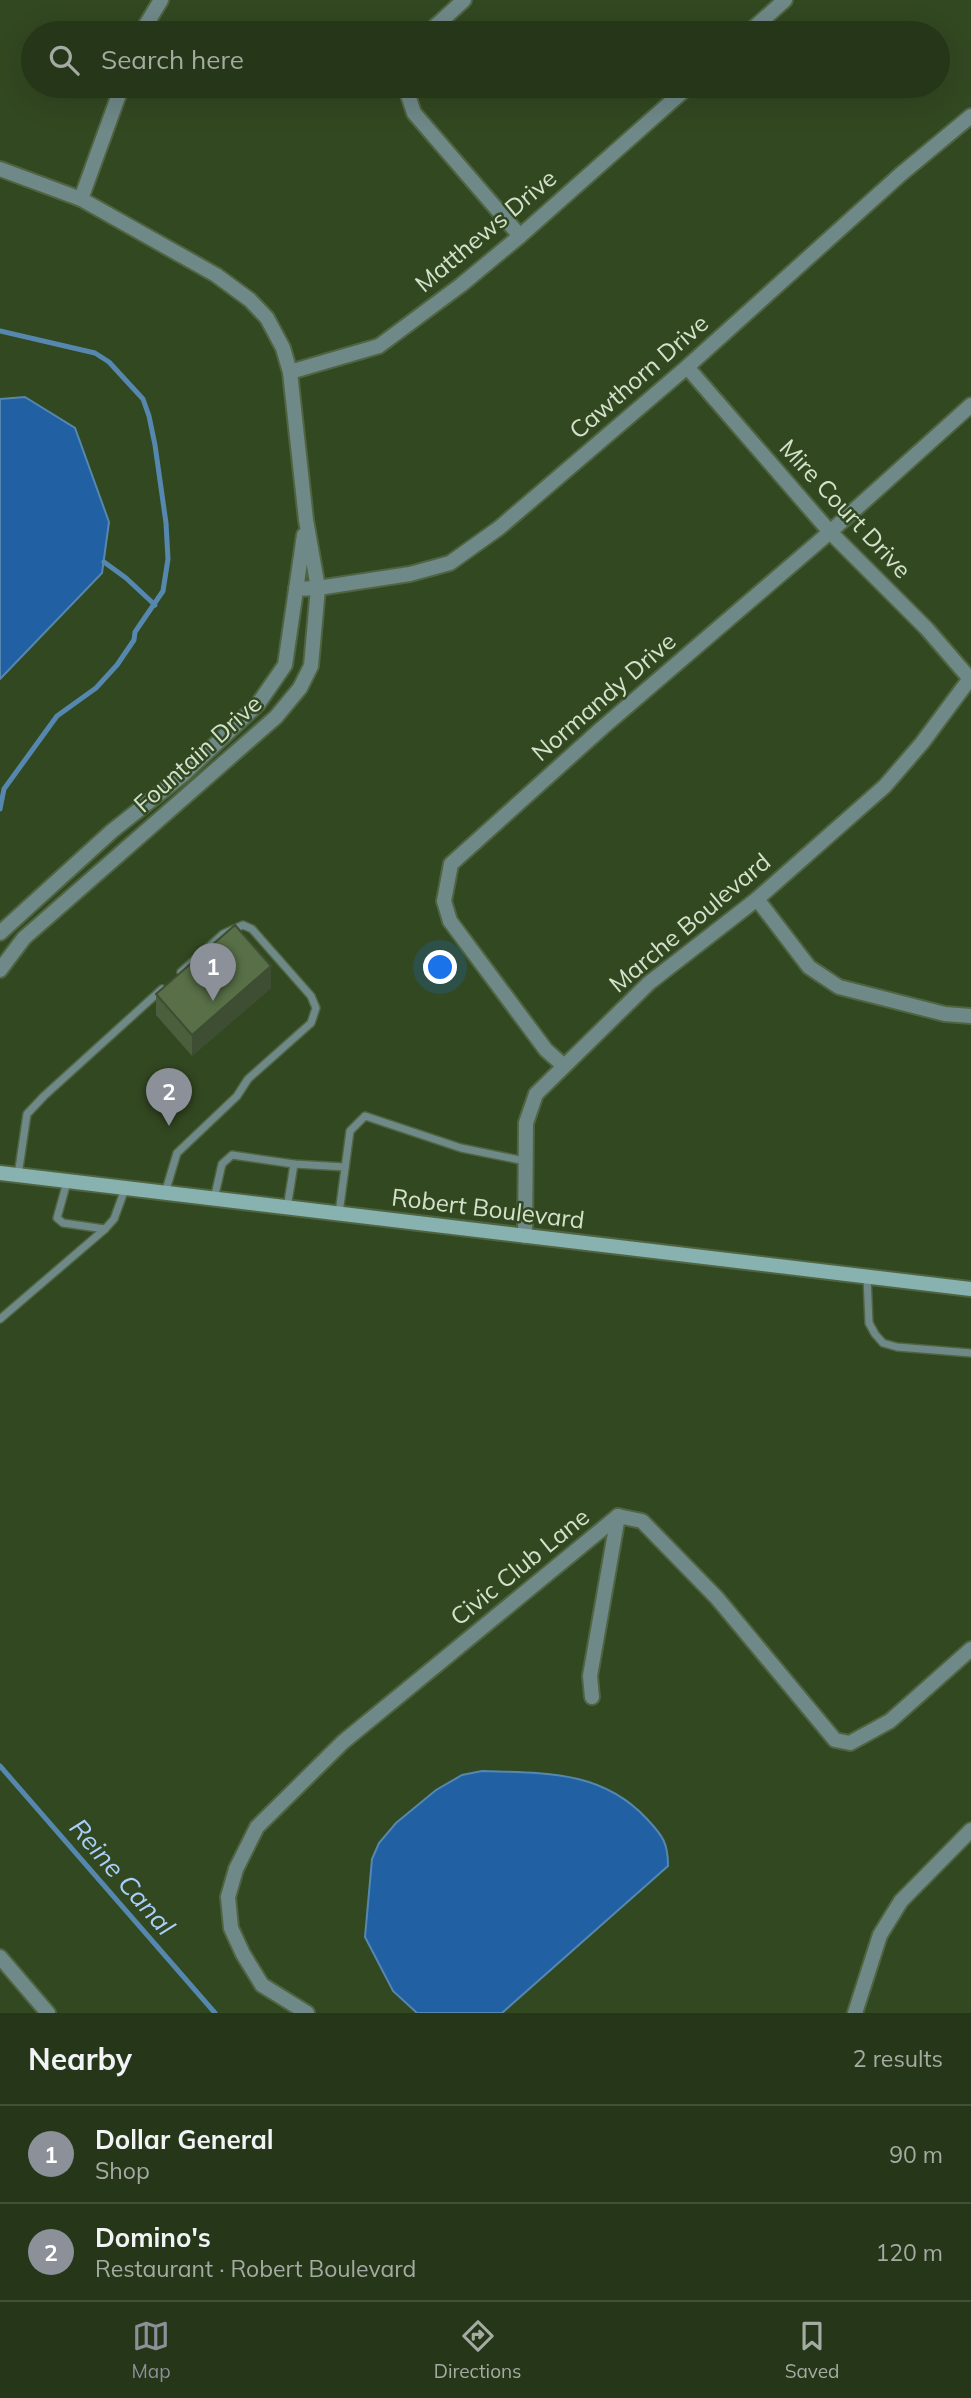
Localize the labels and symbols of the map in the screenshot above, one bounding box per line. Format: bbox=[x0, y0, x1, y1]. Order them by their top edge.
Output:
street label: Matthews Drive bbox=[409, 162, 562, 298]
street label: Cawthorn Drive bbox=[563, 308, 714, 445]
street label: Mire Court Drive bbox=[774, 433, 918, 584]
street label: Normandy Drive bbox=[525, 625, 682, 767]
street label: Fountain Drive bbox=[127, 688, 267, 818]
street label: Marche Boulevard bbox=[603, 846, 776, 998]
pin: 1 bbox=[190, 943, 236, 1001]
your location bbox=[423, 950, 457, 984]
pin: 2 bbox=[146, 1068, 192, 1126]
street label: Robert Boulevard bbox=[390, 1181, 586, 1235]
street label: Civic Club Lane bbox=[444, 1501, 595, 1631]
water label: Reine Canal bbox=[63, 1811, 183, 1943]

